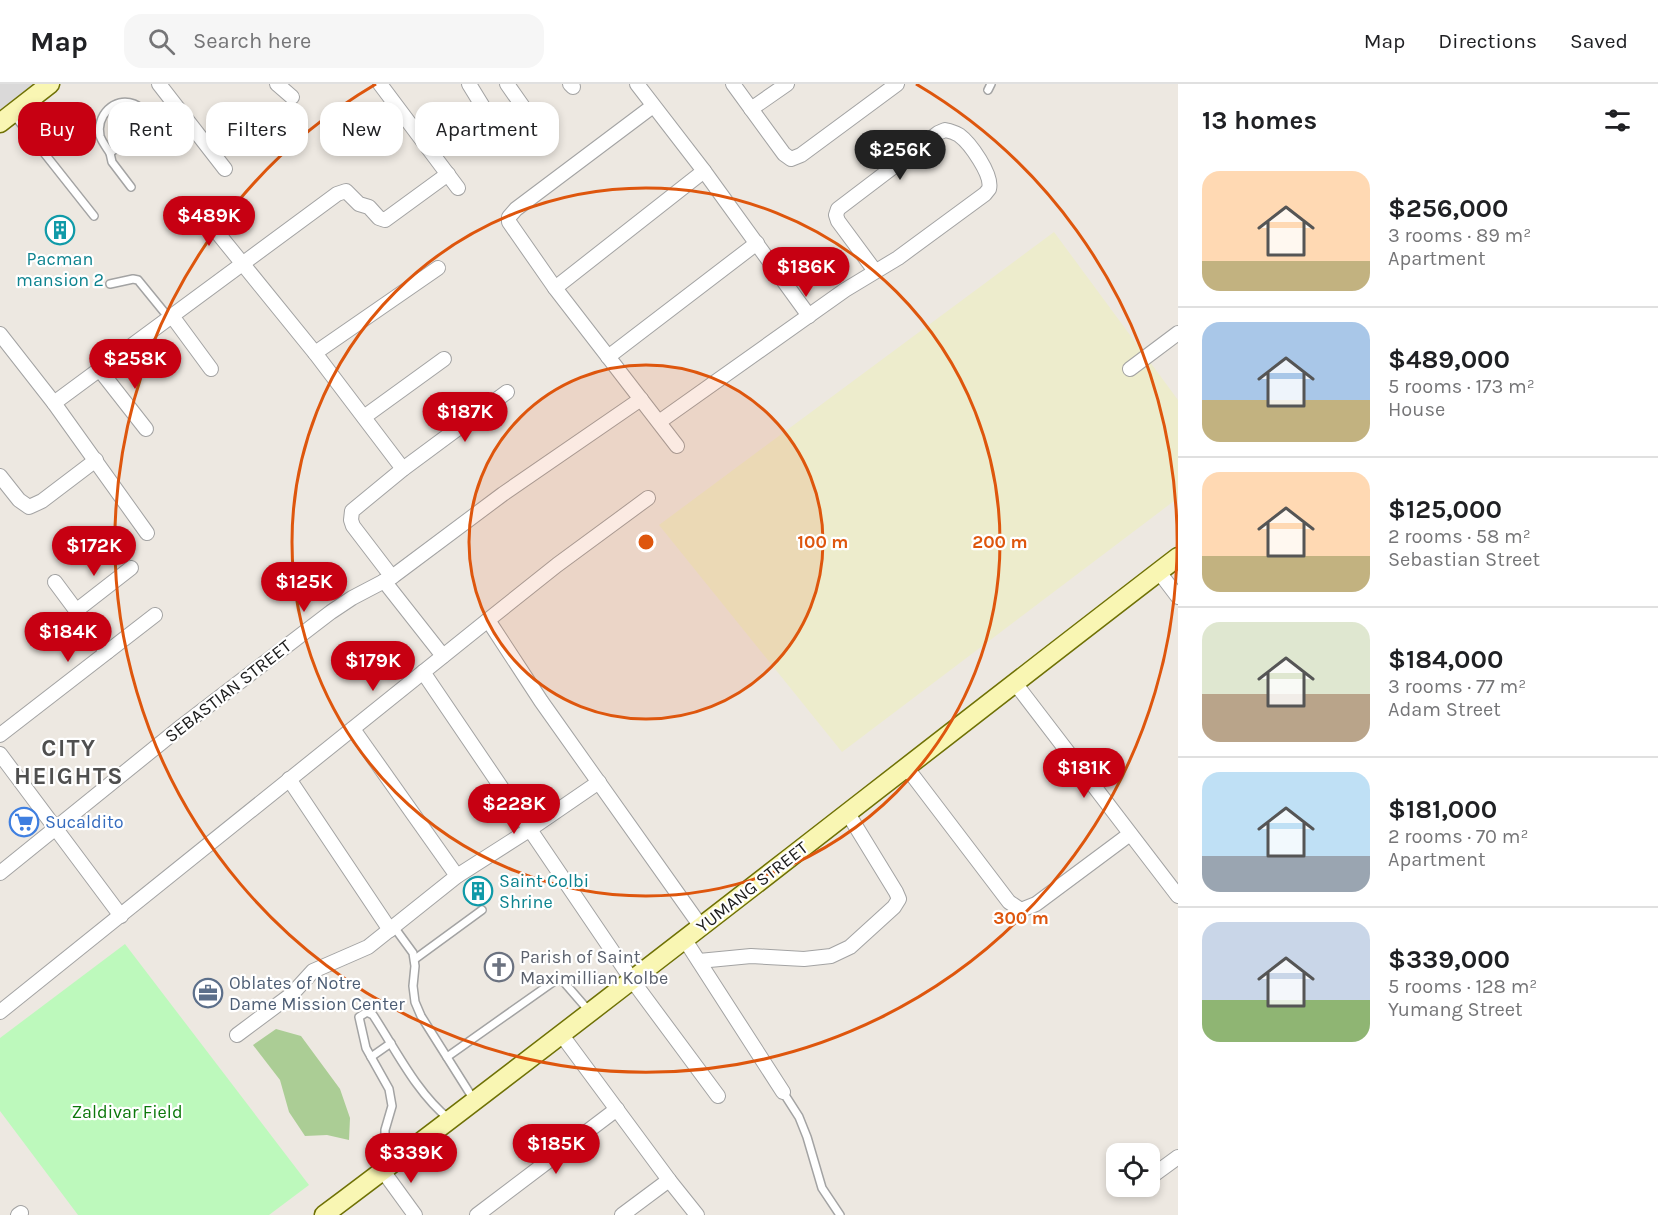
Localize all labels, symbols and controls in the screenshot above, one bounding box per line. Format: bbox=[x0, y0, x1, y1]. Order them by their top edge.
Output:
search box bbox=[124, 14, 544, 68]
text: Map bbox=[30, 25, 88, 58]
icon: search bbox=[145, 25, 178, 58]
text: Search here bbox=[193, 28, 311, 54]
text: Map bbox=[1364, 29, 1405, 53]
text: Directions bbox=[1438, 29, 1537, 53]
text: Saved bbox=[1570, 29, 1628, 53]
chip: Buy bbox=[18, 102, 96, 156]
chip: Rent bbox=[108, 102, 194, 156]
chip: Filters bbox=[206, 102, 308, 156]
chip: New bbox=[320, 102, 403, 156]
chip: Apartment bbox=[415, 102, 559, 156]
icon: filters bbox=[1601, 104, 1634, 137]
text: 13 homes bbox=[1202, 105, 1317, 136]
pin: $256K bbox=[858, 130, 942, 181]
text: $256K bbox=[869, 138, 931, 161]
text: $256,000 bbox=[1388, 193, 1508, 224]
icon: home bbox=[1250, 195, 1322, 267]
pin: $489K bbox=[167, 196, 251, 247]
text: $489K bbox=[177, 204, 241, 227]
building icon: Pacman mansion 2 bbox=[44, 214, 76, 246]
text: 3 rooms · 89 m² bbox=[1388, 224, 1531, 247]
pin: $186K bbox=[764, 247, 848, 298]
text: Apartment bbox=[1388, 247, 1486, 270]
place label: Pacman mansion 2 bbox=[16, 248, 104, 291]
text: $186K bbox=[776, 255, 836, 278]
pin: $258K bbox=[93, 339, 177, 390]
text: $489,000 bbox=[1388, 344, 1510, 375]
icon: home bbox=[1250, 346, 1322, 418]
text: $258K bbox=[103, 347, 167, 370]
text: 5 rooms · 173 m² bbox=[1388, 375, 1535, 398]
pin: $187K bbox=[423, 392, 507, 443]
text: House bbox=[1388, 398, 1445, 421]
text: $187K bbox=[437, 400, 493, 423]
text: $125,000 bbox=[1388, 494, 1502, 525]
icon: home bbox=[1250, 496, 1322, 568]
text: 2 rooms · 58 m² bbox=[1388, 525, 1531, 548]
pin: $172K bbox=[52, 526, 136, 577]
text: 100 m bbox=[798, 531, 848, 553]
text: 200 m bbox=[972, 531, 1028, 553]
centre of rings bbox=[636, 532, 656, 552]
text: $172K bbox=[66, 534, 122, 557]
text: Sebastian Street bbox=[1388, 548, 1540, 571]
pin: $125K bbox=[262, 562, 346, 613]
text: $125K bbox=[275, 570, 333, 593]
pin: $184K bbox=[26, 612, 110, 663]
text: $184K bbox=[39, 620, 97, 643]
street label: SEBASTIAN STREET bbox=[160, 635, 296, 747]
pin: $179K bbox=[331, 641, 415, 692]
text: $184,000 bbox=[1388, 644, 1503, 675]
icon: home bbox=[1250, 646, 1322, 718]
text: $179K bbox=[345, 649, 401, 672]
text: 3 rooms · 77 m² bbox=[1388, 675, 1526, 698]
text: Adam Street bbox=[1388, 698, 1501, 721]
district label: CITY HEIGHTS bbox=[14, 734, 124, 790]
pin: $181K bbox=[1042, 748, 1126, 799]
text: $181K bbox=[1057, 756, 1111, 779]
pin: $228K bbox=[472, 784, 556, 835]
text: $228K bbox=[482, 792, 546, 815]
text: $181,000 bbox=[1388, 794, 1497, 825]
icon: home bbox=[1250, 796, 1322, 868]
supermarket icon: Sucaldito bbox=[8, 806, 40, 838]
place label: Sucaldito bbox=[45, 811, 124, 833]
text: 2 rooms · 70 m² bbox=[1388, 825, 1528, 848]
street label: YUMANG STREET bbox=[692, 837, 812, 937]
text: Apartment bbox=[1388, 848, 1486, 871]
place label: Saint Colbi Shrine bbox=[499, 870, 589, 913]
building icon: Saint Colbi Shrine bbox=[462, 875, 494, 907]
text: 300 m bbox=[993, 907, 1049, 929]
text: $339,000 bbox=[1388, 944, 1510, 975]
place label: Parish of Saint Maximillian Kolbe bbox=[520, 946, 668, 989]
icon: home bbox=[1250, 946, 1322, 1018]
church icon: Parish of Saint Maximillian Kolbe bbox=[483, 951, 515, 983]
place label: Oblates of Notre Dame Mission Center bbox=[229, 972, 405, 1015]
text: 5 rooms · 128 m² bbox=[1388, 975, 1537, 998]
office icon: Oblates of Notre Dame Mission Center bbox=[192, 977, 224, 1009]
text: Yumang Street bbox=[1388, 998, 1522, 1021]
park label: Zaldivar Field bbox=[71, 1101, 183, 1123]
pin: $185K bbox=[514, 1124, 598, 1175]
text: $185K bbox=[527, 1132, 585, 1155]
pin: $339K bbox=[369, 1133, 453, 1184]
text: $339K bbox=[379, 1141, 443, 1164]
map controls bbox=[1106, 1143, 1160, 1197]
button: locate bbox=[1106, 1143, 1160, 1197]

